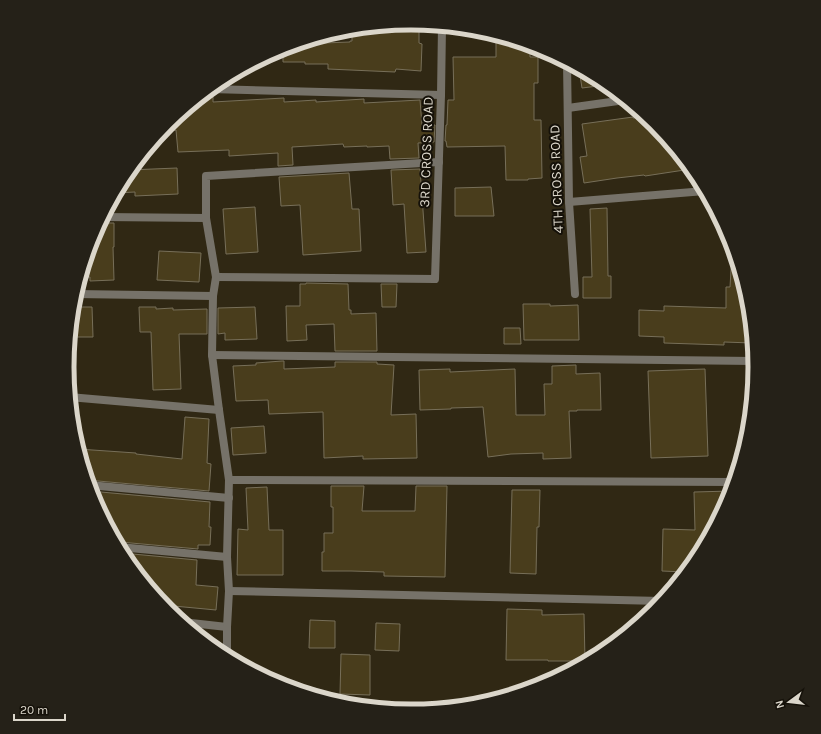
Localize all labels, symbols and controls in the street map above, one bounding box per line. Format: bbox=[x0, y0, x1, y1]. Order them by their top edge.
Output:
street label: 3RD CROSS ROAD bbox=[416, 96, 437, 208]
street label: 4TH CROSS ROAD bbox=[546, 124, 567, 234]
north arrow bbox=[769, 682, 809, 722]
scale bar bbox=[14, 696, 65, 722]
text: N bbox=[773, 699, 787, 710]
text: 20 m bbox=[20, 703, 48, 717]

